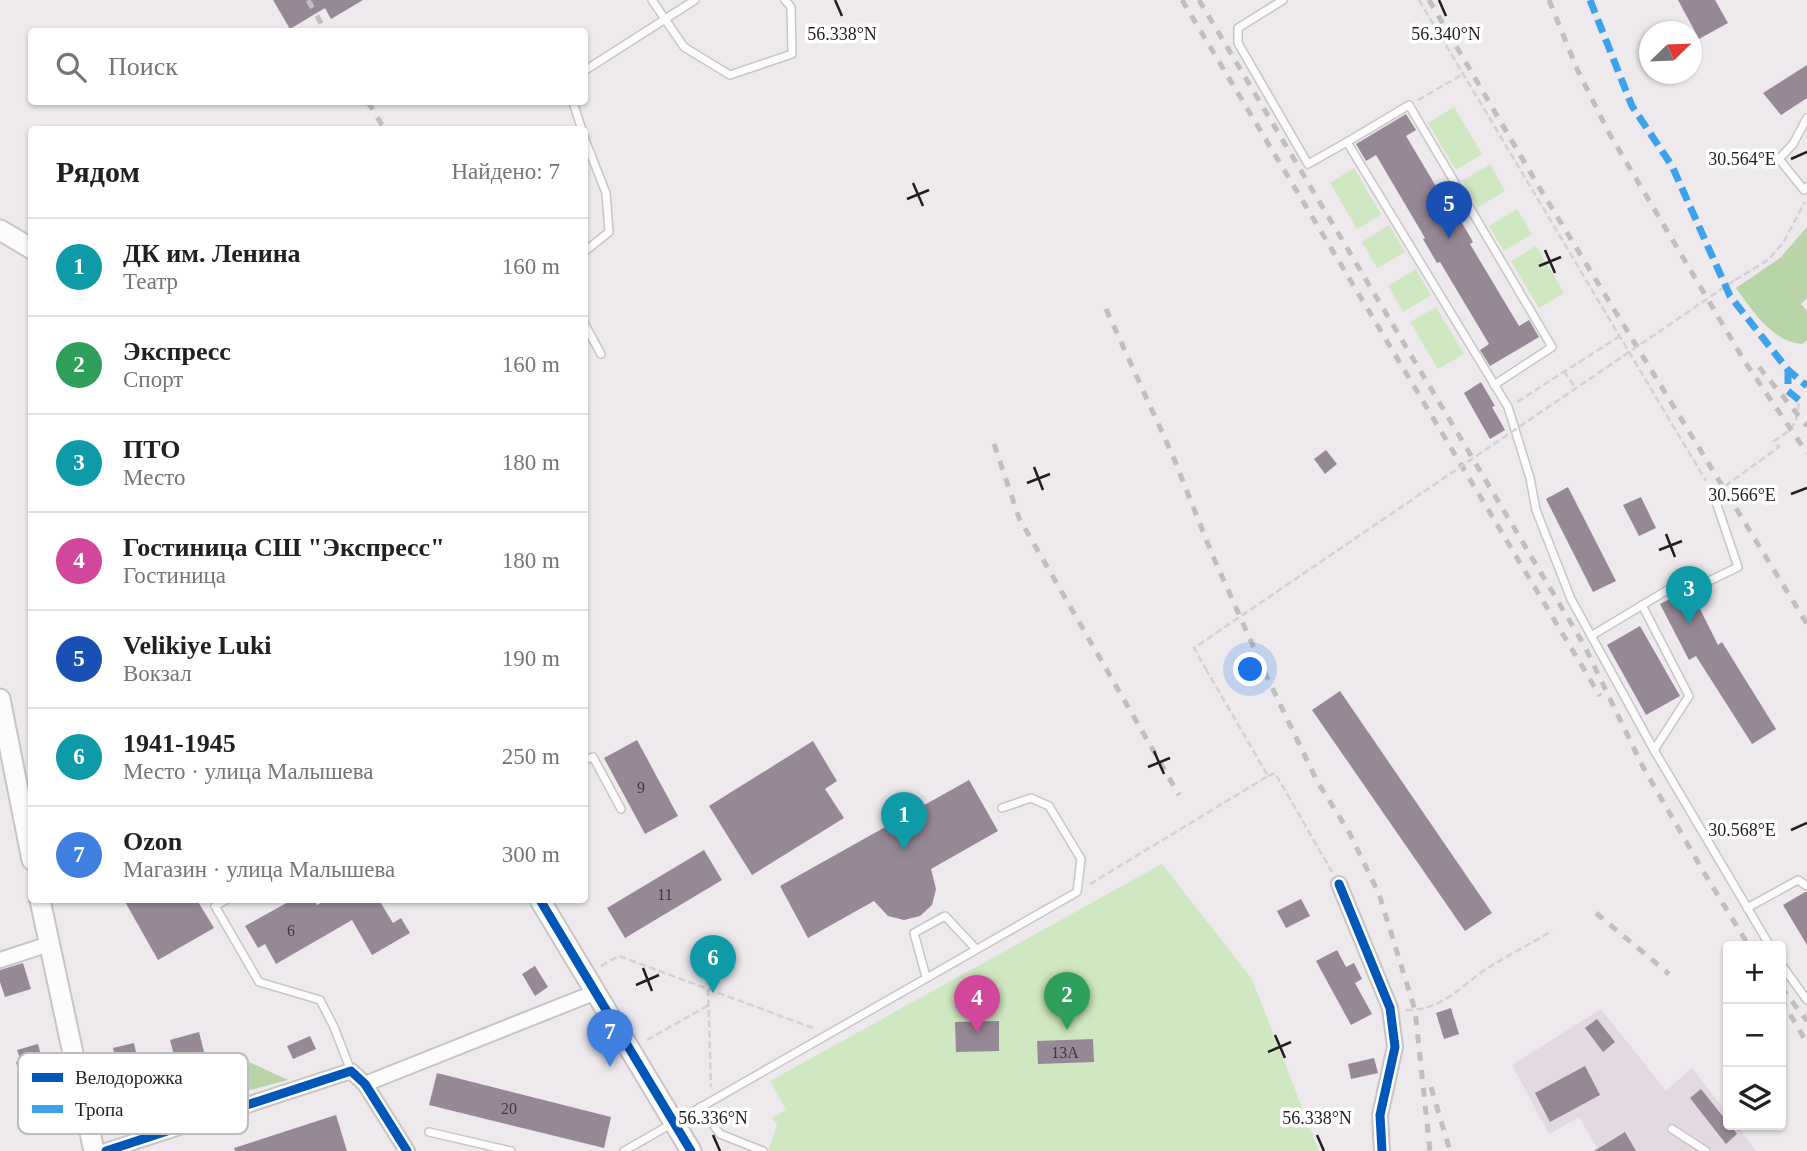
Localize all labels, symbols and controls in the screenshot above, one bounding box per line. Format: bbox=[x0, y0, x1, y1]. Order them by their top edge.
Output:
north arrow bbox=[1639, 21, 1702, 84]
text: 56.338°N bbox=[807, 24, 877, 44]
text: 56.340°N bbox=[1411, 24, 1481, 44]
search box bbox=[28, 28, 588, 105]
icon: search bbox=[52, 48, 90, 86]
text: Поиск bbox=[108, 52, 178, 81]
text: 30.564°E bbox=[1708, 149, 1776, 169]
text: Рядом bbox=[56, 155, 140, 188]
text: Найдено: 7 bbox=[452, 159, 560, 184]
pin: 5 bbox=[1426, 181, 1472, 239]
text: ДК им. Ленина bbox=[123, 239, 301, 268]
text: 1 bbox=[73, 254, 85, 279]
text: 160 m bbox=[502, 254, 560, 279]
text: Театр bbox=[123, 269, 178, 294]
text: Экспресс bbox=[123, 337, 231, 366]
text: 2 bbox=[73, 352, 85, 377]
text: 160 m bbox=[502, 352, 560, 377]
text: Спорт bbox=[123, 367, 183, 392]
text: ПТО bbox=[123, 435, 180, 464]
text: 3 bbox=[73, 450, 85, 475]
text: 180 m bbox=[502, 450, 560, 475]
text: Место bbox=[123, 465, 185, 490]
text: 30.566°E bbox=[1708, 485, 1776, 505]
text: Гостиница СШ "Экспресс" bbox=[123, 533, 445, 562]
text: 4 bbox=[73, 548, 85, 573]
text: 180 m bbox=[502, 548, 560, 573]
text: Гостиница bbox=[123, 563, 226, 588]
pin: 3 bbox=[1666, 566, 1712, 624]
text: Velikiye Luki bbox=[123, 631, 272, 660]
text: 5 bbox=[73, 646, 85, 671]
text: 190 m bbox=[502, 646, 560, 671]
your location bbox=[1233, 652, 1267, 686]
text: Вокзал bbox=[123, 661, 192, 686]
text: 1941-1945 bbox=[123, 729, 236, 758]
text: 6 bbox=[73, 744, 85, 769]
text: 250 m bbox=[502, 744, 560, 769]
text: Место · улица Малышева bbox=[123, 759, 374, 784]
house number: 9 bbox=[637, 779, 645, 796]
pin: 1 bbox=[881, 792, 927, 850]
text: 30.568°E bbox=[1708, 820, 1776, 840]
text: Ozon bbox=[123, 827, 182, 856]
text: 7 bbox=[73, 842, 85, 867]
text: 300 m bbox=[502, 842, 560, 867]
text: Магазин · улица Малышева bbox=[123, 857, 395, 882]
house number: 11 bbox=[657, 886, 673, 903]
house number: 6 bbox=[287, 922, 295, 939]
pin: 6 bbox=[690, 935, 736, 993]
map controls bbox=[1723, 941, 1786, 1130]
button: + bbox=[1723, 941, 1786, 1004]
pin: 2 bbox=[1044, 972, 1090, 1030]
pin: 4 bbox=[954, 975, 1000, 1033]
button: − bbox=[1723, 1004, 1786, 1067]
pin: 7 bbox=[587, 1009, 633, 1067]
house number: 13А bbox=[1051, 1044, 1079, 1061]
legend bbox=[18, 1053, 248, 1134]
text: Велодорожка bbox=[75, 1067, 183, 1088]
button: layers bbox=[1723, 1067, 1786, 1130]
text: Тропа bbox=[75, 1099, 124, 1120]
house number: 20 bbox=[501, 1100, 517, 1117]
text: 56.336°N bbox=[678, 1108, 748, 1128]
text: 56.338°N bbox=[1282, 1108, 1352, 1128]

